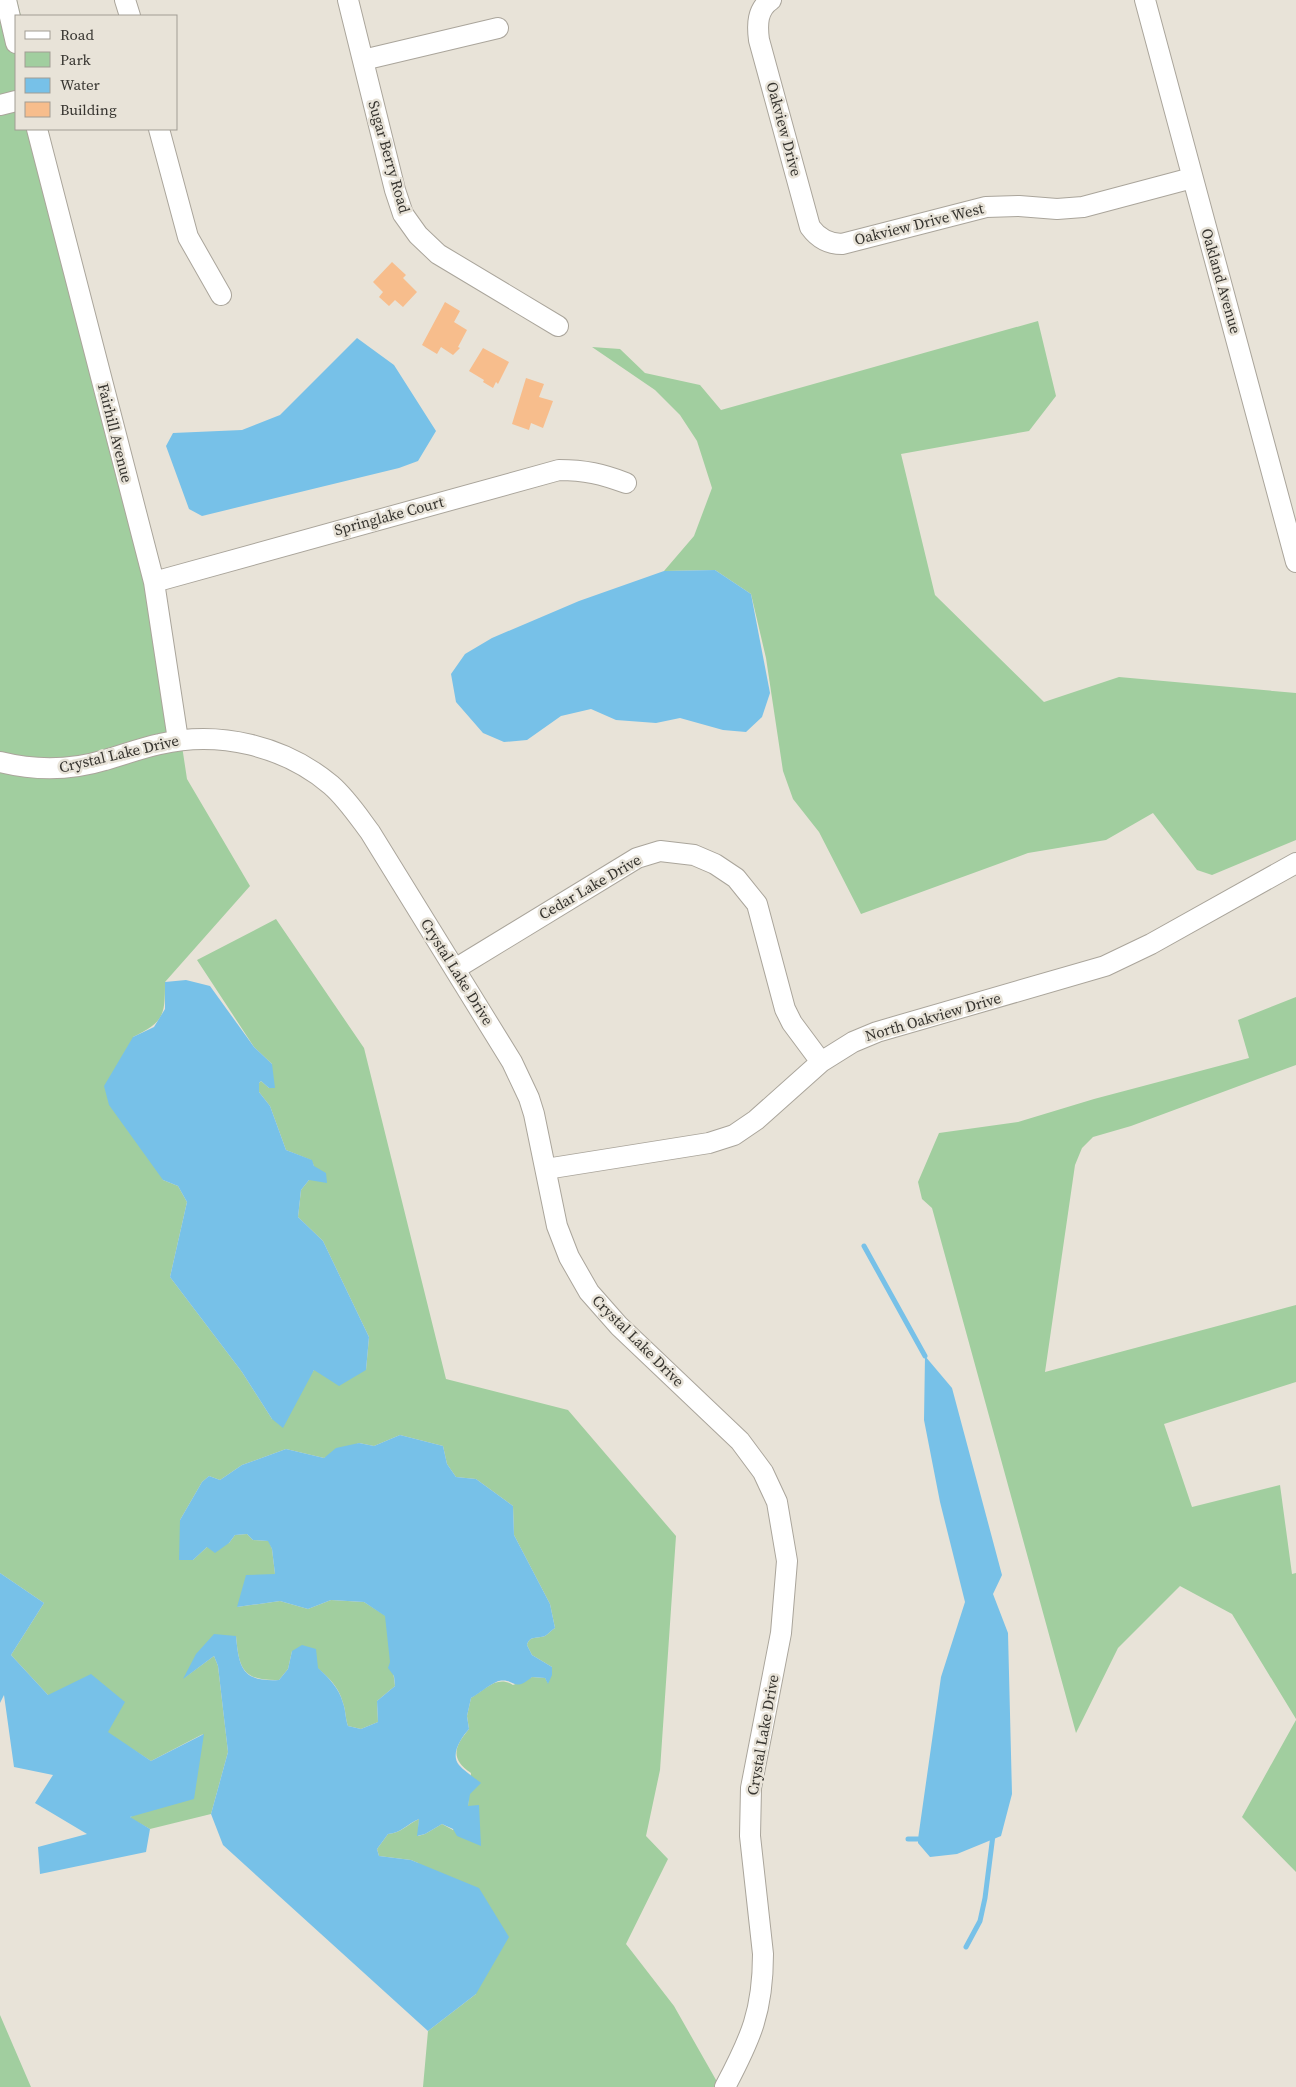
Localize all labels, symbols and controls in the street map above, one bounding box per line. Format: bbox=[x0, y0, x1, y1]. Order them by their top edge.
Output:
legend bbox=[15, 15, 178, 130]
text: Road bbox=[60, 24, 94, 45]
text: Park bbox=[60, 49, 92, 70]
text: Water bbox=[60, 74, 101, 95]
street label: Oakview Drive bbox=[762, 79, 807, 179]
street label: Sugar Berry Road bbox=[363, 98, 416, 216]
text: Building bbox=[60, 99, 117, 120]
street label: Oakview Drive West bbox=[852, 197, 986, 250]
street label: Oakland Avenue bbox=[1196, 226, 1247, 336]
street label: Fairhill Avenue bbox=[93, 381, 138, 485]
street label: Springlake Court bbox=[332, 491, 446, 540]
street label: Crystal Lake Drive bbox=[57, 729, 181, 777]
street label: Cedar Lake Drive bbox=[535, 849, 645, 924]
street label: Crystal Lake Drive bbox=[416, 914, 499, 1029]
street label: North Oakview Drive bbox=[863, 987, 1003, 1046]
street label: Crystal Lake Drive bbox=[588, 1290, 689, 1392]
street label: Crystal Lake Drive bbox=[742, 1673, 784, 1797]

